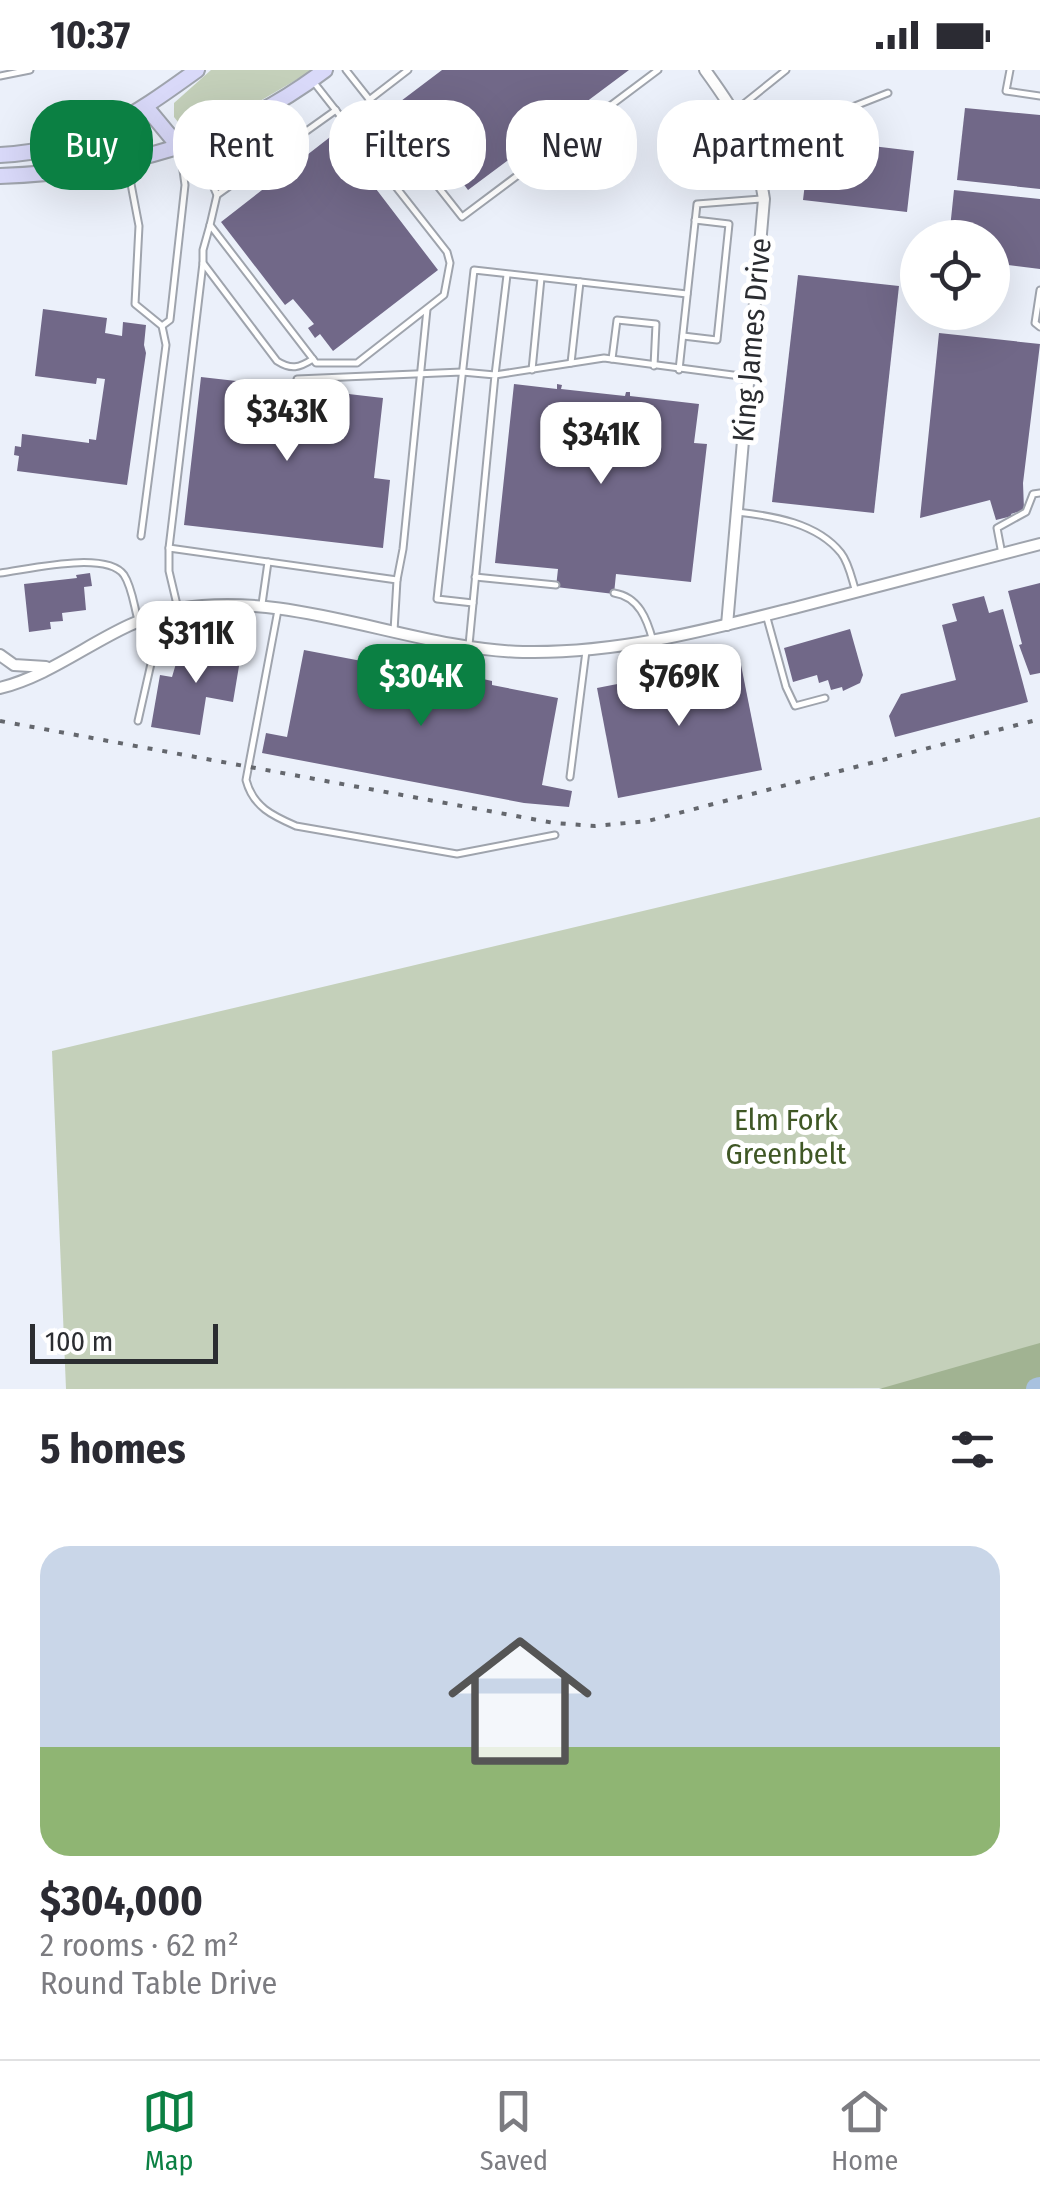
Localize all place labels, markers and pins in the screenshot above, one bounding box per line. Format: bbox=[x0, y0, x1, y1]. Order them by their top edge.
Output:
pin: $343K bbox=[217, 379, 357, 464]
pin: $341K bbox=[531, 402, 671, 487]
pin: $311K bbox=[126, 601, 266, 686]
pin: $304K bbox=[351, 644, 491, 729]
pin: $769K bbox=[609, 644, 749, 729]

